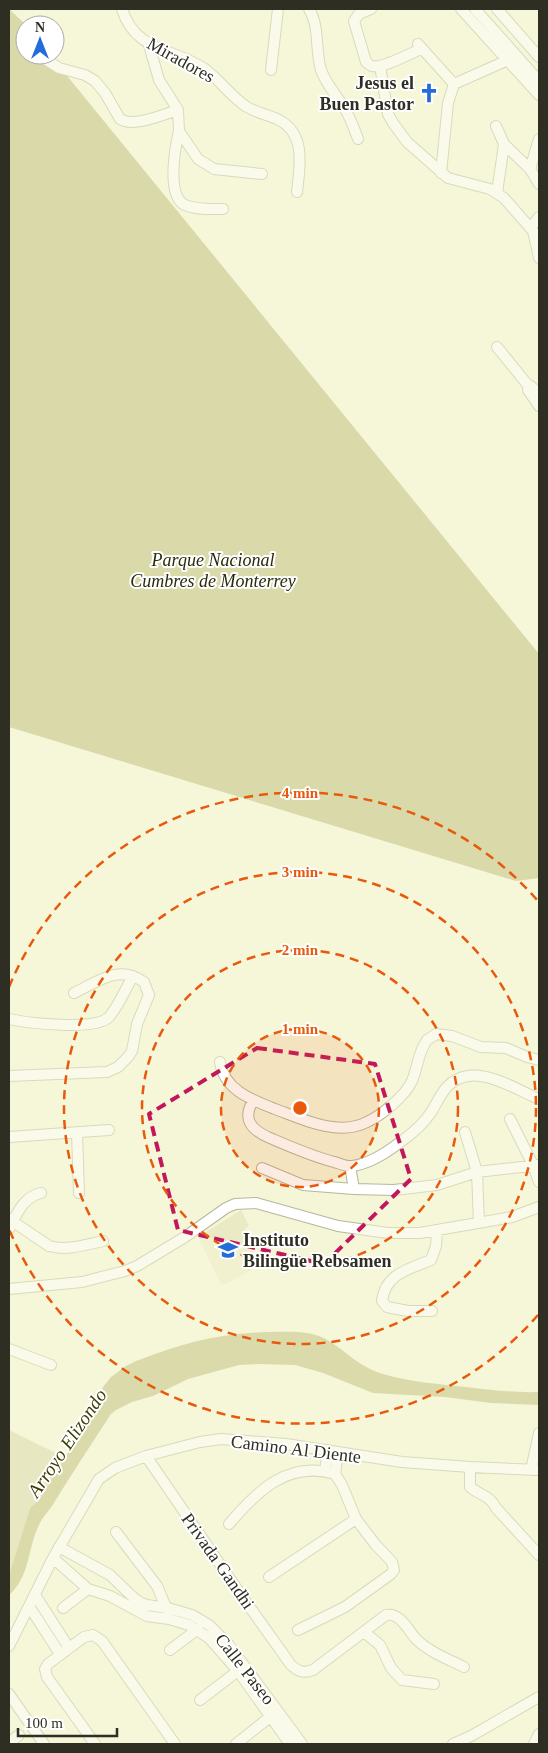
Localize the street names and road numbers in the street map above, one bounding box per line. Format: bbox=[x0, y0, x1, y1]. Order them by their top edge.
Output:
street label: Miradores bbox=[144, 33, 218, 87]
street label: Camino Al Diente bbox=[230, 1431, 362, 1467]
street label: Privada Gandhi bbox=[178, 1509, 258, 1613]
street label: Calle Paseo bbox=[211, 1630, 279, 1708]

